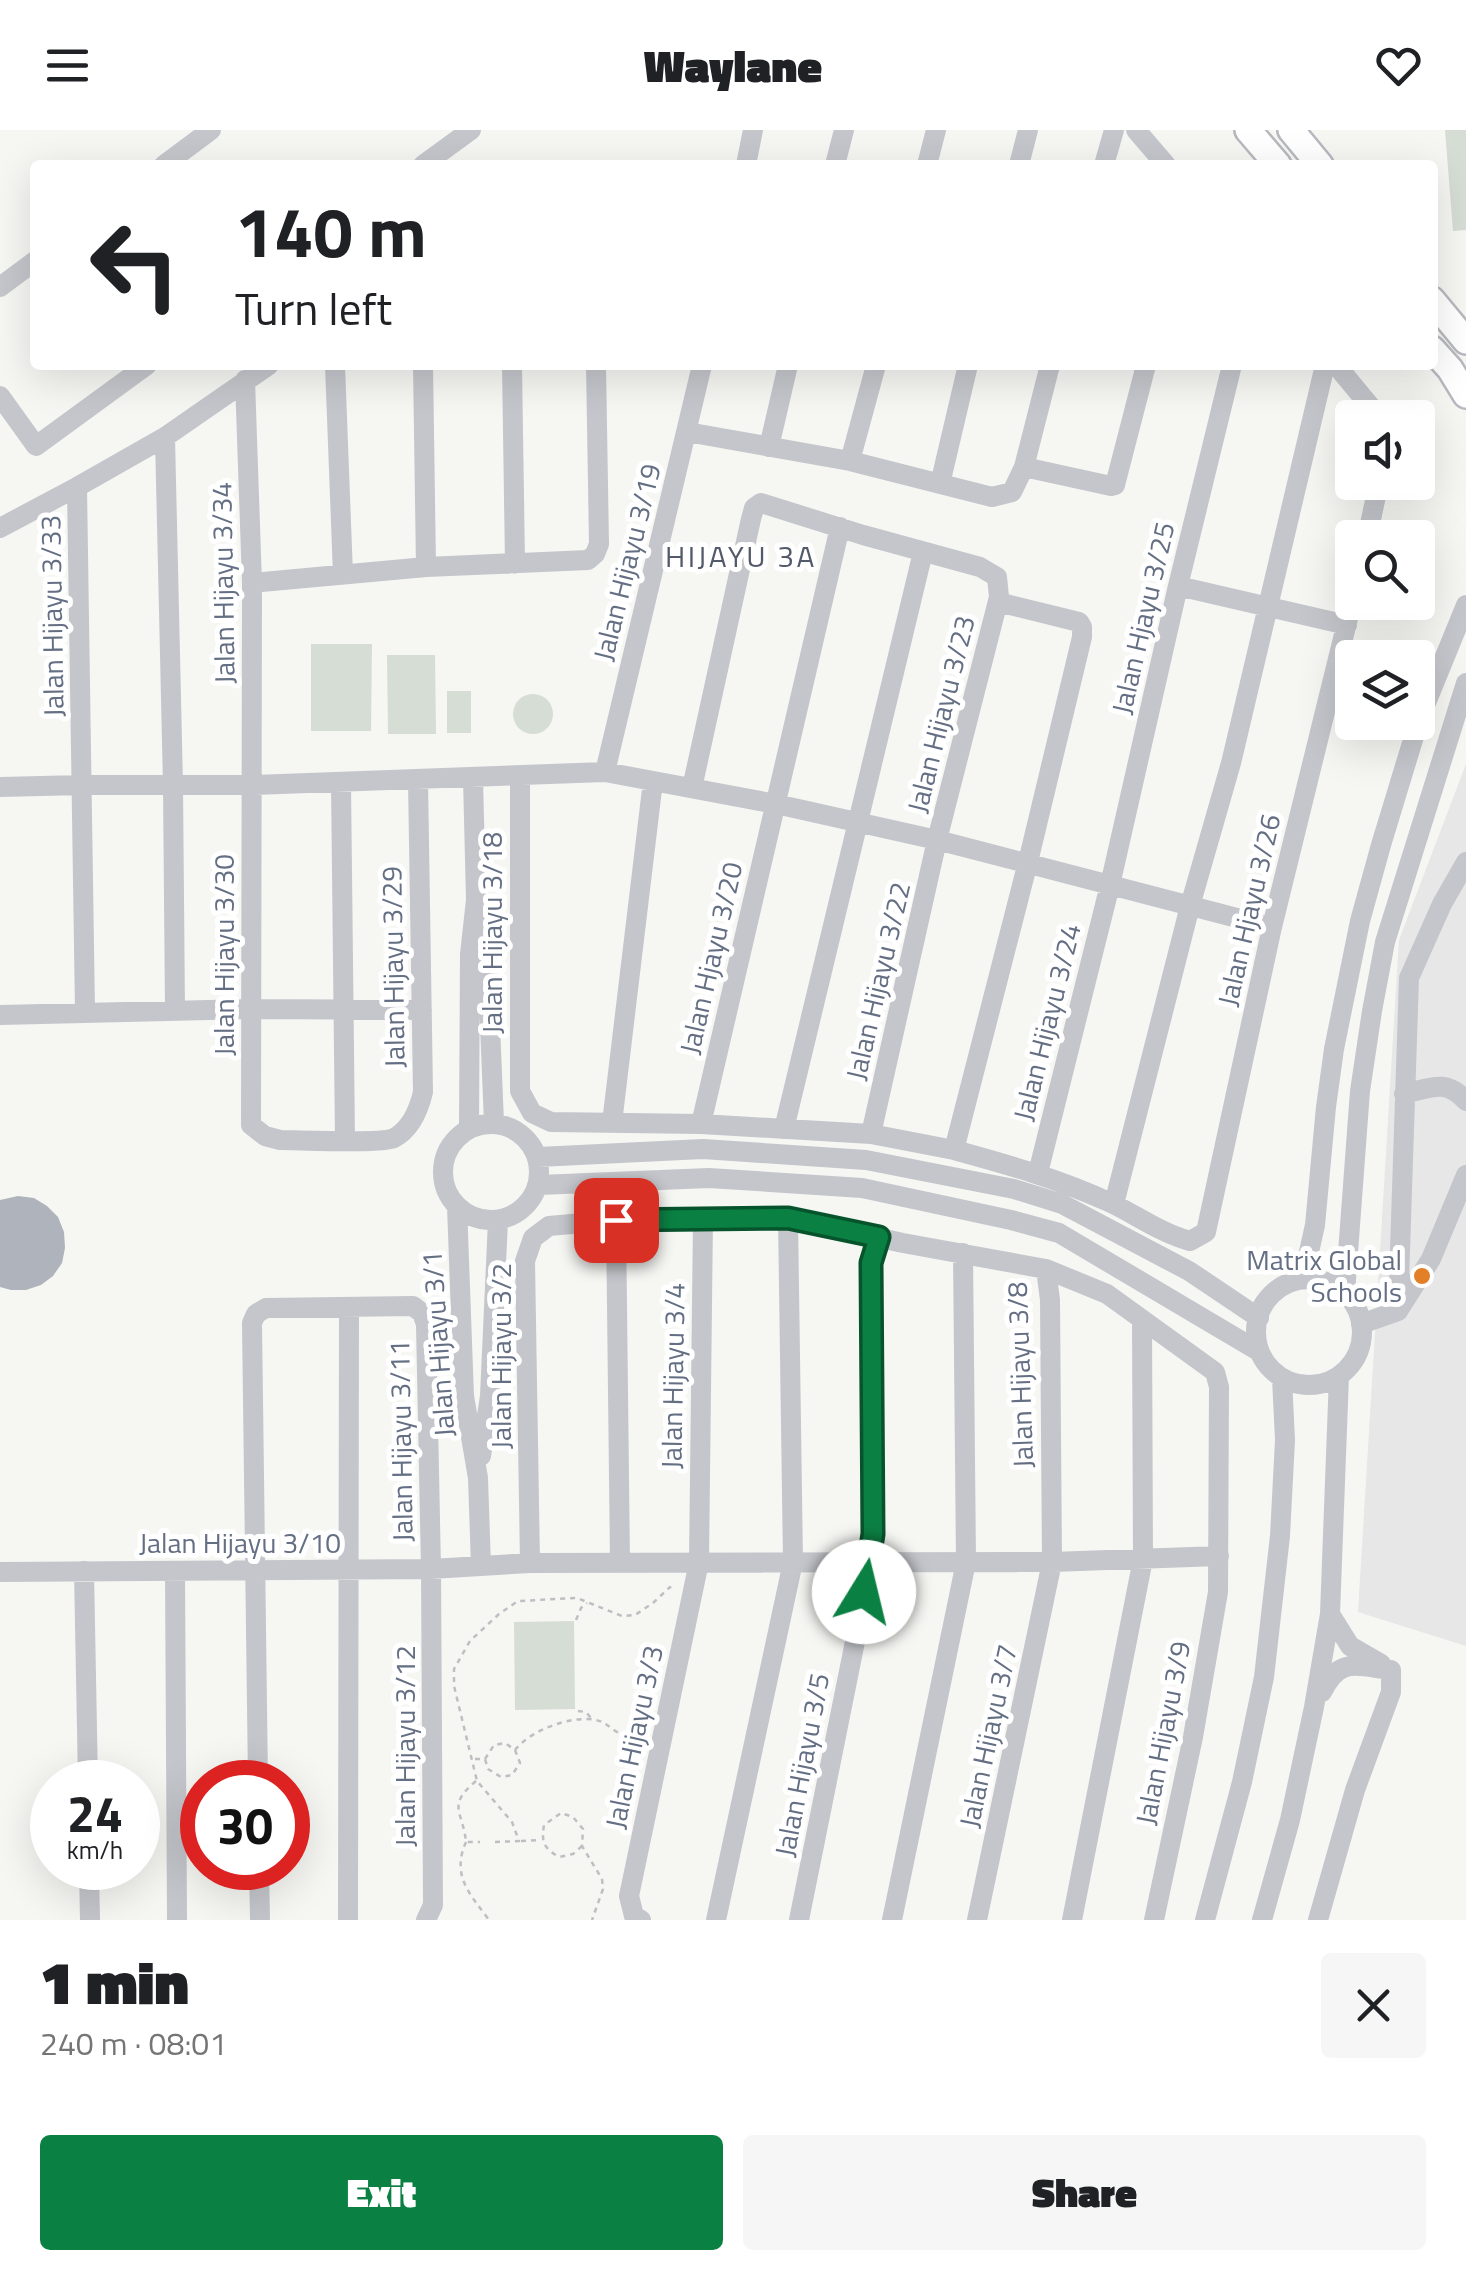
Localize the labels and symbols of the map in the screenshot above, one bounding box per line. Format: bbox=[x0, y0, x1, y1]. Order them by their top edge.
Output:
street label: Jalan Hijayu 3/19 bbox=[581, 459, 672, 665]
street label: Jalan Hijayu 3/34 bbox=[199, 482, 246, 684]
street label: Jalan Hijayu 3/33 bbox=[28, 515, 75, 717]
street label: Jalan Hjayu 3/25 bbox=[1100, 518, 1185, 718]
district label: HIJAYU 3A bbox=[665, 533, 817, 579]
street label: Jalan Hijayu 3/23 bbox=[895, 611, 986, 817]
street label: Jalan Hjayu 3/26 bbox=[1206, 810, 1291, 1010]
street label: Jalan Hijayu 3/18 bbox=[470, 832, 513, 1034]
street label: Jalan Hijayu 3/30 bbox=[202, 854, 245, 1056]
street label: Jalan Hjayu 3/20 bbox=[668, 858, 753, 1058]
street label: Jalan Hijayu 3/29 bbox=[369, 866, 416, 1068]
street label: Jalan Hijayu 3/22 bbox=[834, 878, 921, 1084]
street label: Jalan Hijayu 3/24 bbox=[1001, 919, 1092, 1125]
pin bbox=[574, 1178, 659, 1263]
place label: Matrix Global Schools bbox=[1246, 1238, 1402, 1313]
street label: Jalan Hijayu 3/1 bbox=[410, 1250, 465, 1438]
street label: Jalan Hijayu 3/2 bbox=[479, 1263, 522, 1449]
marker: Matrix Global Schools bbox=[1411, 1265, 1433, 1287]
street label: Jalan Hijayu 3/8 bbox=[995, 1281, 1044, 1469]
street label: Jalan Hijayu 3/4 bbox=[649, 1282, 696, 1470]
street label: Jalan Hijayu 3/11 bbox=[377, 1340, 424, 1542]
street label: Jalan Hijayu 3/10 bbox=[139, 1521, 341, 1564]
position arrow bbox=[812, 1540, 916, 1644]
street label: Jalan Hijayu 3/9 bbox=[1124, 1637, 1201, 1828]
street label: Jalan Hijayu 3/7 bbox=[947, 1640, 1028, 1831]
street label: Jalan Hijayu 3/3 bbox=[593, 1641, 674, 1832]
street label: Jalan Hijayu 3/12 bbox=[383, 1645, 426, 1847]
street label: Jalan Hijayu 3/5 bbox=[763, 1669, 840, 1860]
speed limit sign: 30 bbox=[180, 1760, 310, 1890]

